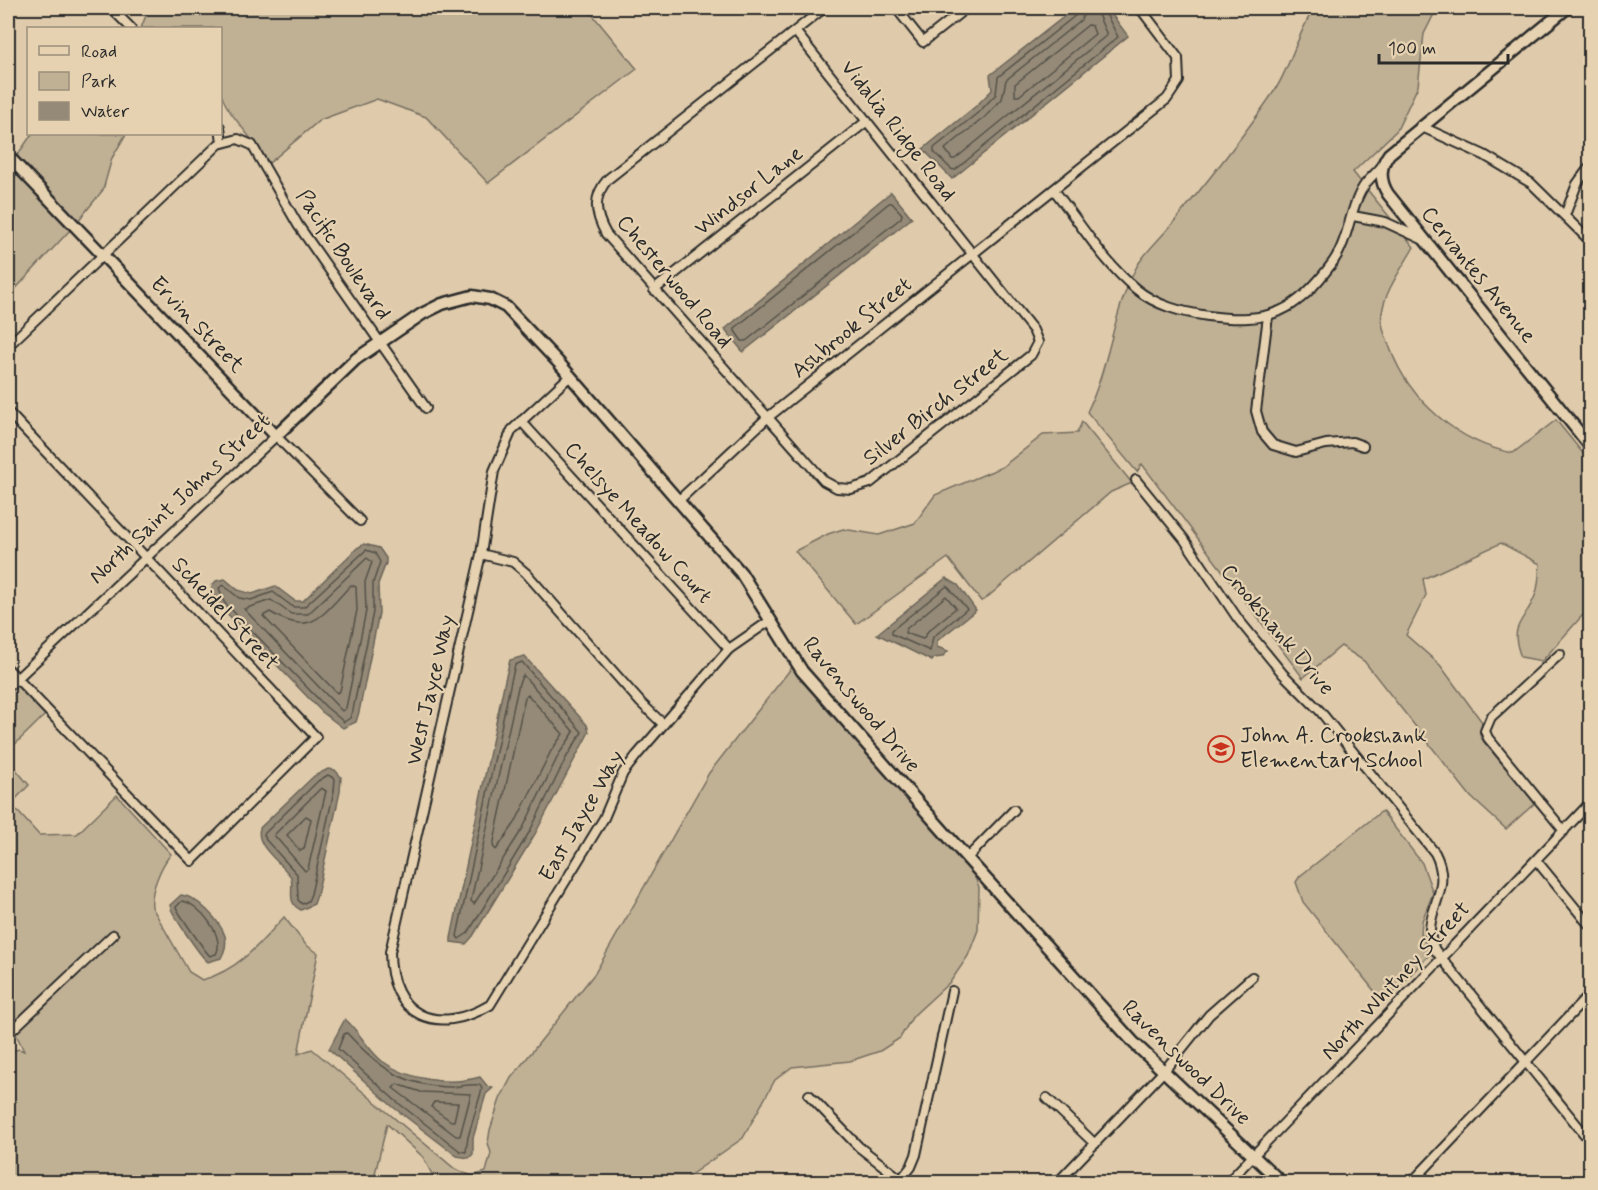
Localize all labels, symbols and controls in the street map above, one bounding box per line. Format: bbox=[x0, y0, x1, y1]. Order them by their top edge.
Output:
legend bbox=[27, 27, 222, 135]
scale bar bbox=[1379, 27, 1508, 65]
text: 100 m bbox=[1388, 37, 1436, 61]
text: Road bbox=[81, 40, 117, 64]
street label: Vidalia Ridge Road bbox=[832, 55, 962, 209]
text: Park bbox=[81, 70, 117, 94]
text: Water bbox=[81, 100, 130, 124]
street label: Windsor Lane bbox=[689, 140, 809, 242]
street label: Pacific Boulevard bbox=[289, 184, 397, 326]
street label: Cervantes Avenue bbox=[1414, 201, 1542, 349]
street label: Chesterwood Road bbox=[610, 209, 738, 355]
street label: Ervin Street bbox=[144, 271, 250, 379]
street label: Ashbrook Street bbox=[786, 271, 918, 385]
street label: Silver Birch Street bbox=[858, 342, 1014, 472]
street label: North Saint Johns Street bbox=[83, 408, 277, 590]
street label: Chelsye Meadow Court bbox=[558, 436, 718, 610]
street label: Scheidel Street bbox=[165, 551, 285, 677]
street label: Crookshank Drive bbox=[1214, 559, 1340, 701]
street label: West Jayce Way bbox=[400, 612, 462, 768]
street label: Ravenswood Drive bbox=[796, 631, 926, 779]
place label: John A. Crookshank Elementary School bbox=[1240, 722, 1427, 775]
school or university icon: John A. Crookshank Elementary School bbox=[1206, 734, 1236, 764]
street label: East Jayce Way bbox=[533, 745, 631, 887]
street label: North Whitney Street bbox=[1315, 896, 1477, 1066]
street label: Ravenswood Drive bbox=[1115, 994, 1257, 1132]

